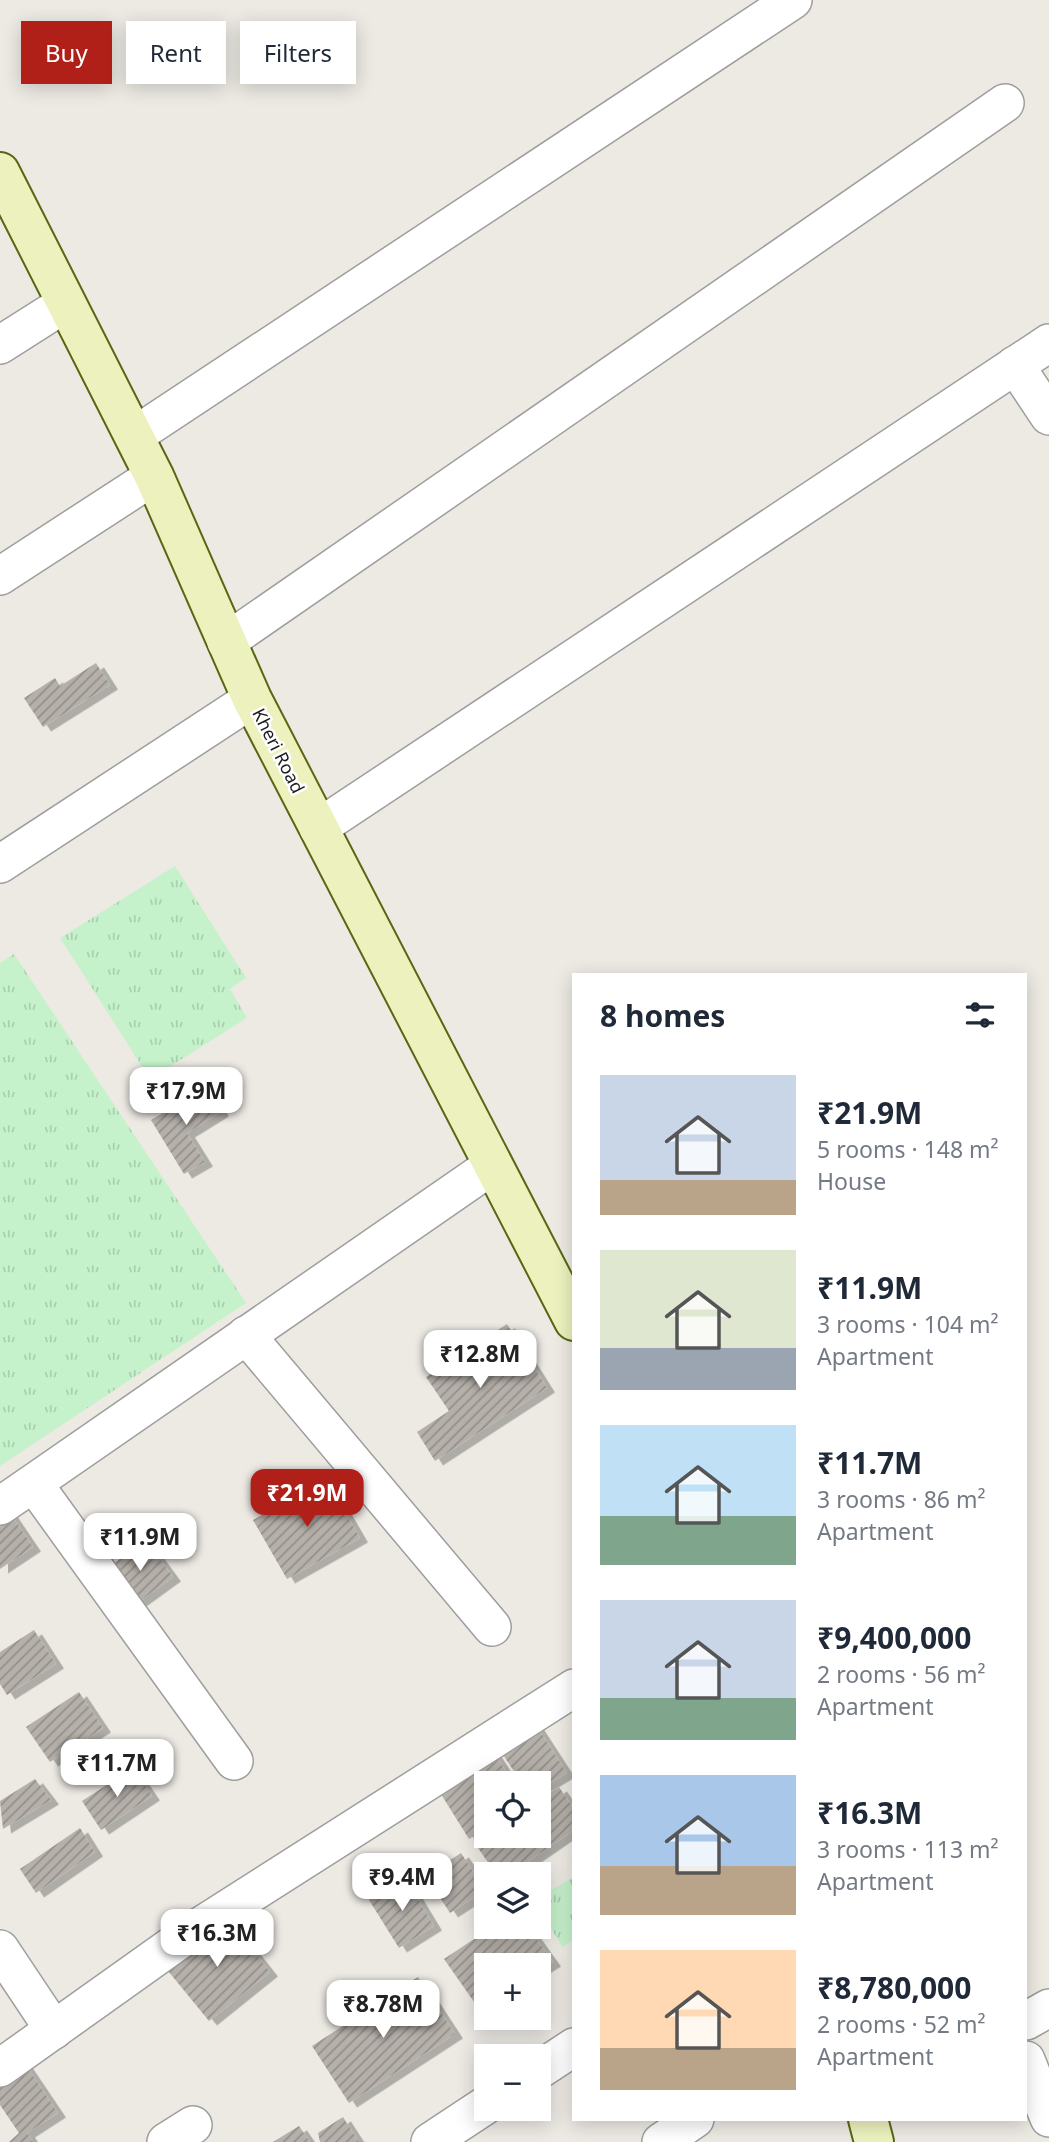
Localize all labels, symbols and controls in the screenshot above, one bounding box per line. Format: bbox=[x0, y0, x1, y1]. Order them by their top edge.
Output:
chip: Buy bbox=[21, 21, 112, 84]
chip: Rent bbox=[126, 21, 226, 84]
chip: Filters bbox=[240, 21, 356, 84]
street label: Kheri Road bbox=[247, 704, 311, 797]
text: 8 homes bbox=[600, 995, 725, 1036]
icon: filters bbox=[961, 996, 999, 1034]
pin: ₹17.9M bbox=[129, 1068, 243, 1127]
text: ₹17.9M bbox=[146, 1074, 226, 1106]
text: ₹21.9M bbox=[817, 1092, 922, 1133]
icon: home bbox=[656, 1103, 740, 1187]
text: 5 rooms · 148 m² bbox=[817, 1133, 999, 1165]
text: House bbox=[817, 1165, 886, 1197]
text: ₹11.9M bbox=[817, 1267, 922, 1308]
icon: home bbox=[656, 1278, 740, 1362]
text: 3 rooms · 104 m² bbox=[817, 1308, 999, 1340]
pin: ₹12.8M bbox=[423, 1330, 537, 1390]
text: ₹12.8M bbox=[440, 1337, 520, 1369]
text: Apartment bbox=[817, 1340, 934, 1372]
text: ₹11.7M bbox=[817, 1442, 922, 1483]
icon: home bbox=[656, 1453, 740, 1537]
pin: ₹21.9M bbox=[250, 1470, 364, 1529]
text: ₹21.9M bbox=[267, 1476, 347, 1508]
text: 3 rooms · 86 m² bbox=[817, 1483, 986, 1515]
pin: ₹11.9M bbox=[83, 1514, 197, 1573]
text: Apartment bbox=[817, 1515, 934, 1547]
text: ₹11.9M bbox=[100, 1520, 180, 1552]
text: ₹9,400,000 bbox=[817, 1617, 971, 1658]
icon: home bbox=[656, 1628, 740, 1712]
text: 2 rooms · 56 m² bbox=[817, 1658, 986, 1690]
text: Apartment bbox=[817, 1690, 934, 1722]
pin: ₹11.7M bbox=[60, 1740, 174, 1799]
text: ₹11.7M bbox=[77, 1746, 157, 1778]
map controls bbox=[474, 1771, 551, 2121]
button: locate bbox=[474, 1771, 551, 1848]
text: ₹16.3M bbox=[817, 1792, 922, 1833]
icon: home bbox=[656, 1803, 740, 1887]
text: 3 rooms · 113 m² bbox=[817, 1833, 999, 1865]
pin: ₹9.4M bbox=[353, 1854, 451, 1913]
text: ₹9.4M bbox=[368, 1860, 436, 1892]
button: layers bbox=[474, 1862, 551, 1939]
text: Apartment bbox=[817, 1865, 934, 1897]
pin: ₹16.3M bbox=[160, 1910, 274, 1969]
text: ₹16.3M bbox=[177, 1916, 257, 1948]
button: + bbox=[474, 1953, 551, 2030]
text: ₹8,780,000 bbox=[817, 1967, 971, 2008]
icon: home bbox=[656, 1978, 740, 2062]
pin: ₹8.78M bbox=[326, 1980, 440, 2040]
text: ₹8.78M bbox=[343, 1987, 423, 2019]
text: 2 rooms · 52 m² bbox=[817, 2008, 986, 2040]
text: Apartment bbox=[817, 2040, 934, 2072]
button: − bbox=[474, 2044, 551, 2121]

